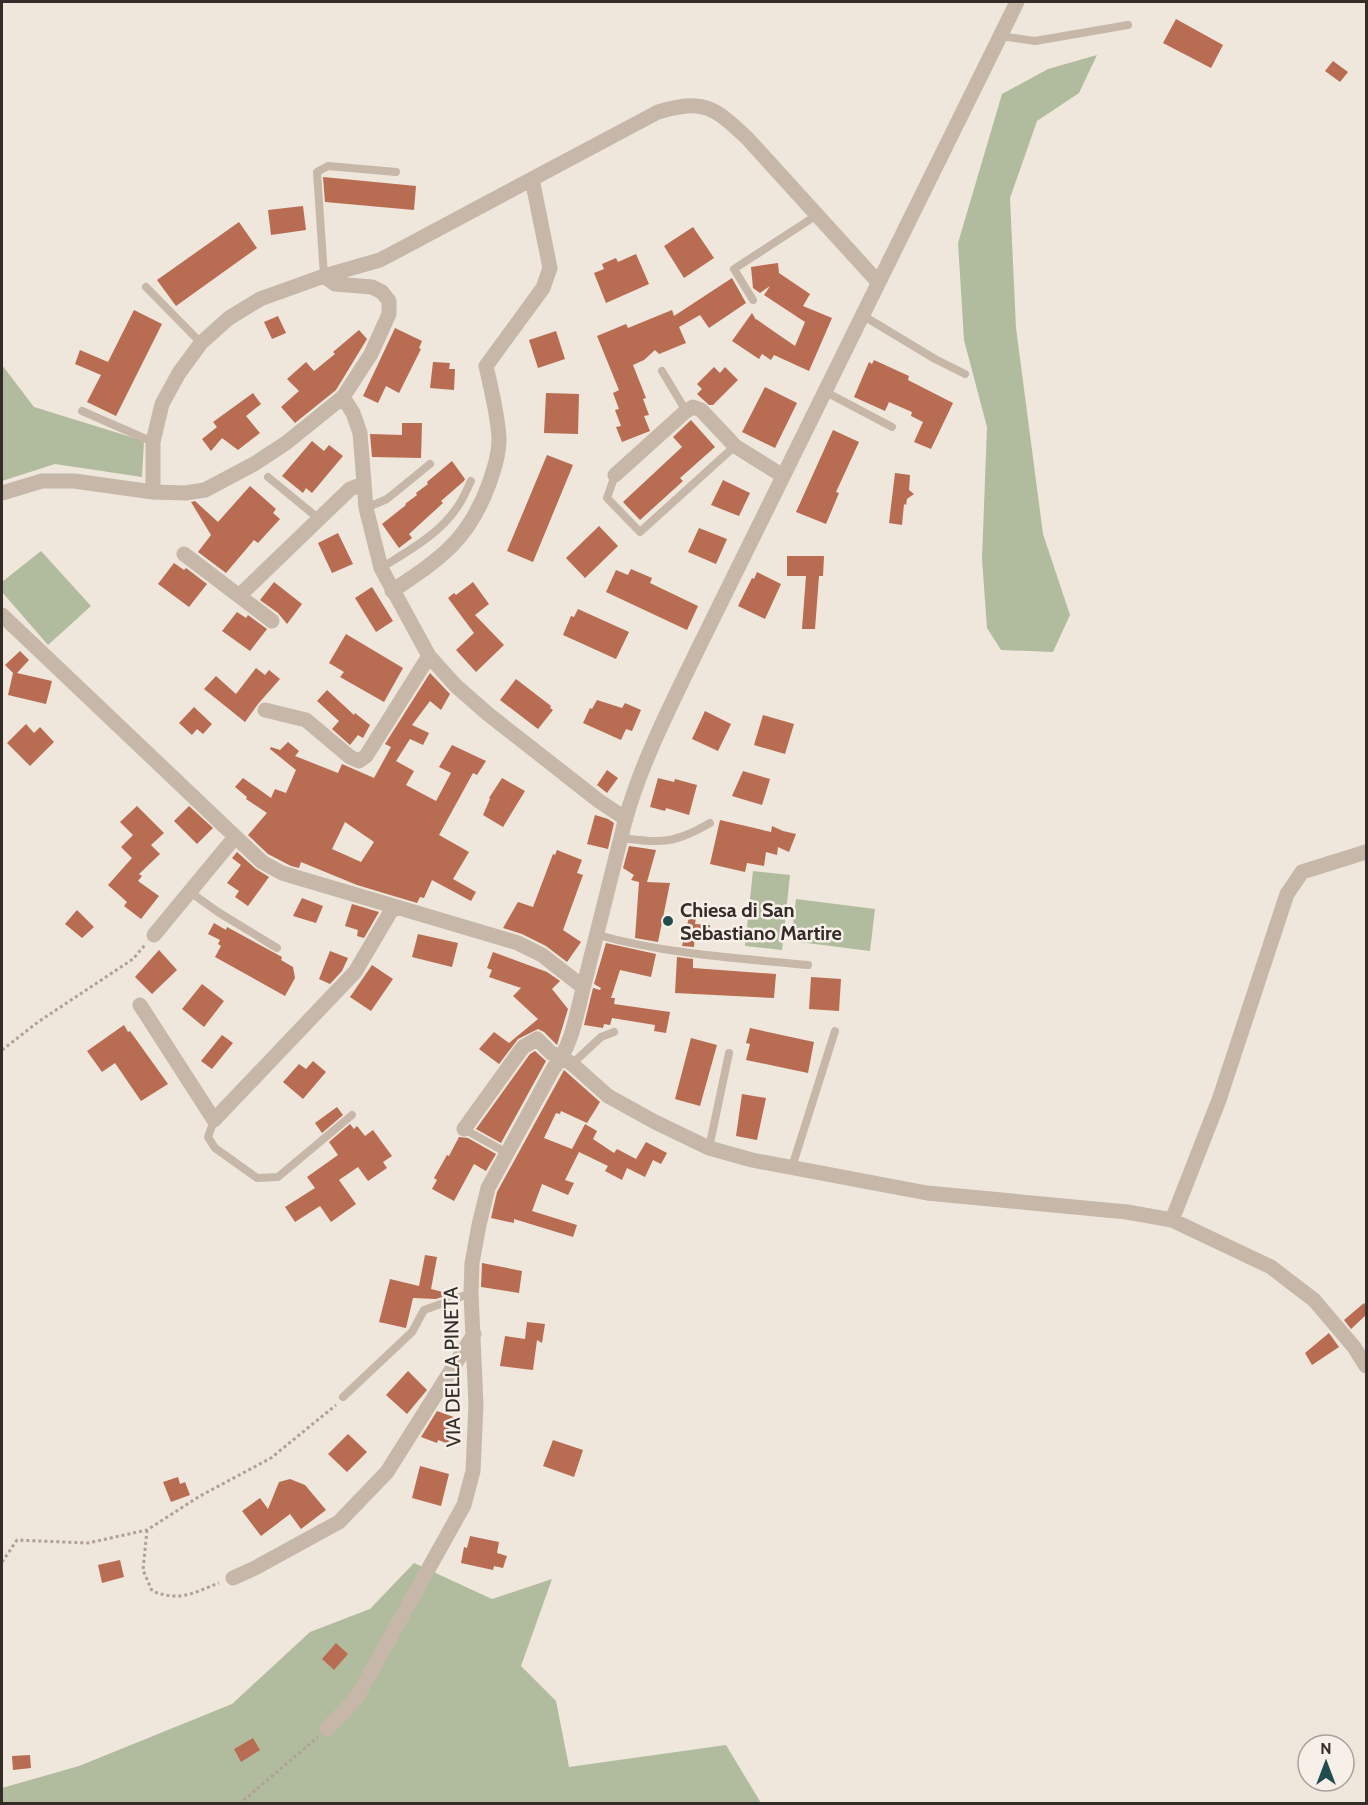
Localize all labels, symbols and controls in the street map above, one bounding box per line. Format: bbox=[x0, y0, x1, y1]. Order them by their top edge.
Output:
place label: Chiesa di San Sebastiano Martire bbox=[680, 898, 842, 945]
marker: Chiesa di San Sebastiano Martire bbox=[661, 914, 675, 928]
street label: VIA DELLA PINETA bbox=[439, 1286, 465, 1447]
north arrow bbox=[1296, 1733, 1356, 1793]
text: N bbox=[1320, 1739, 1332, 1758]

